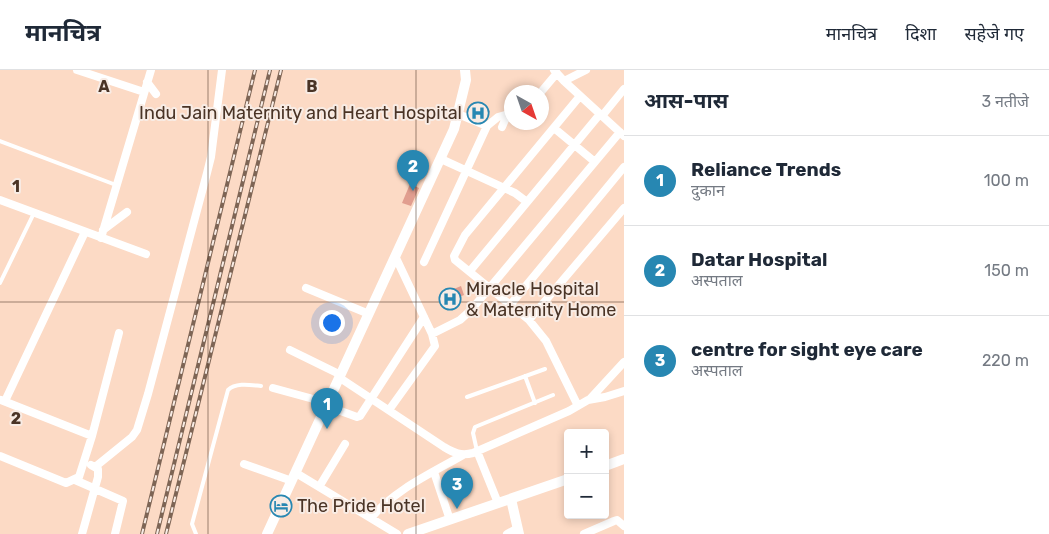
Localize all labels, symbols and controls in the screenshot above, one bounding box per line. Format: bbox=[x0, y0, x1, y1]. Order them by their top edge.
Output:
text: मानचित्र bbox=[25, 19, 101, 47]
text: मानचित्र bbox=[826, 23, 877, 45]
text: दिशा bbox=[905, 23, 936, 45]
text: सहेजे गए bbox=[964, 23, 1024, 45]
text: A bbox=[98, 77, 110, 96]
text: B bbox=[306, 77, 318, 96]
north arrow bbox=[504, 85, 549, 130]
text: आस-पास bbox=[644, 88, 728, 113]
text: 3 नतीजे bbox=[981, 92, 1029, 111]
hospital icon: Indu Jain Maternity and Heart Hospital bbox=[466, 101, 490, 125]
place label: Indu Jain Maternity and Heart Hospital bbox=[139, 102, 462, 124]
pin: 2 bbox=[397, 150, 429, 191]
text: Reliance Trends bbox=[691, 158, 841, 181]
text: 1 bbox=[656, 171, 664, 190]
text: 100 m bbox=[984, 171, 1029, 190]
text: 1 bbox=[12, 177, 20, 196]
text: दुकान bbox=[691, 181, 725, 200]
text: Datar Hospital bbox=[691, 248, 827, 271]
text: 2 bbox=[655, 261, 665, 280]
text: 150 m bbox=[984, 261, 1029, 280]
text: अस्पताल bbox=[691, 271, 743, 290]
place label: Miracle Hospital & Maternity Home bbox=[466, 278, 616, 321]
hospital icon: Miracle Hospital & Maternity Home bbox=[438, 287, 462, 311]
your location bbox=[319, 310, 345, 336]
text: centre for sight eye care bbox=[691, 338, 923, 361]
text: 3 bbox=[655, 351, 665, 370]
text: 220 m bbox=[982, 351, 1029, 370]
text: अस्पताल bbox=[691, 361, 743, 380]
pin: 1 bbox=[311, 388, 343, 429]
text: 2 bbox=[11, 409, 21, 428]
map controls bbox=[564, 429, 609, 519]
button: + bbox=[564, 429, 609, 474]
pin: 3 bbox=[441, 468, 473, 509]
button: − bbox=[564, 474, 609, 519]
hotel icon: The Pride Hotel bbox=[269, 494, 293, 518]
place label: The Pride Hotel bbox=[297, 495, 425, 517]

